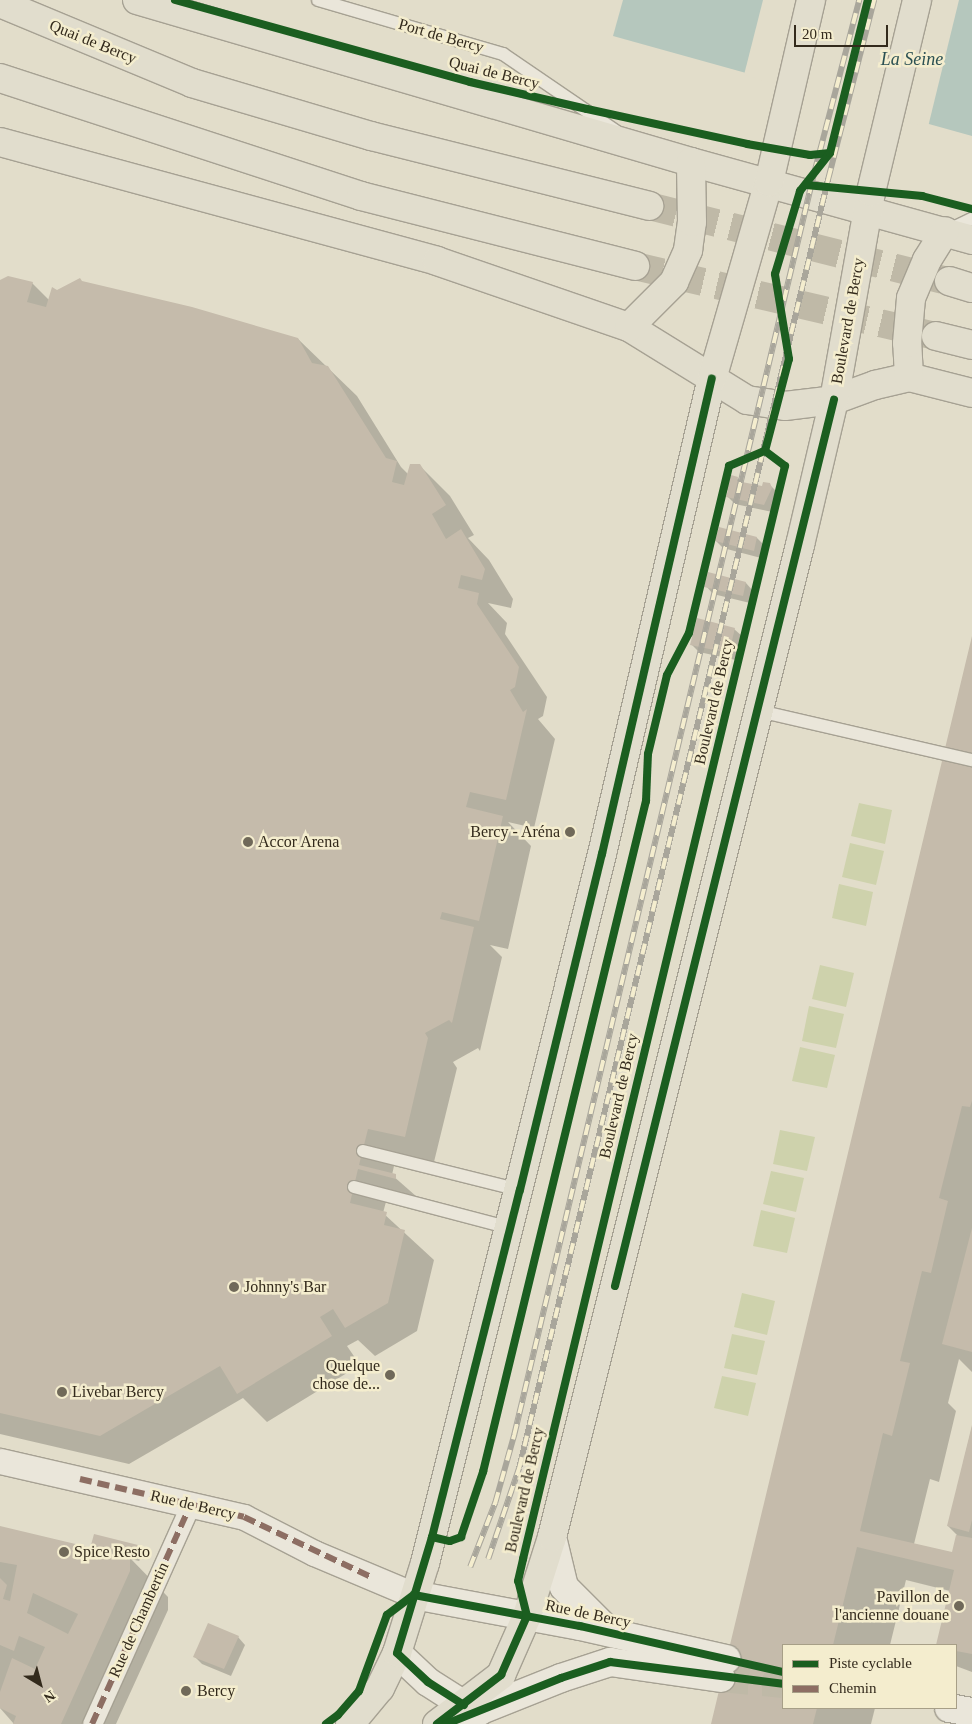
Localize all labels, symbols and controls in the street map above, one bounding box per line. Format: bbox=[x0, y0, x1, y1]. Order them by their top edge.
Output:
street label: Port de Bercy bbox=[396, 15, 486, 57]
scale bar bbox=[797, 15, 891, 47]
street label: Quai de Bercy bbox=[47, 16, 139, 68]
text: 20 m bbox=[802, 26, 832, 42]
water label: La Seine bbox=[881, 48, 943, 70]
street label: Quai de Bercy bbox=[447, 53, 541, 93]
street label: Boulevard de Bercy bbox=[827, 256, 869, 386]
street label: Boulevard de Bercy bbox=[690, 638, 738, 766]
place label: Bercy - Aréna bbox=[469, 822, 560, 842]
marker: Bercy - Aréna bbox=[564, 826, 576, 838]
place label: Accor Arena bbox=[258, 832, 340, 852]
marker: Accor Arena bbox=[242, 836, 254, 848]
street label: Boulevard de Bercy bbox=[595, 1032, 643, 1160]
place label: Johnny's Bar bbox=[244, 1277, 326, 1297]
marker: Johnny's Bar bbox=[228, 1281, 240, 1293]
place label: Quelque chose de... bbox=[312, 1356, 380, 1394]
marker: Quelque chose de... bbox=[384, 1369, 396, 1381]
place label: Livebar Bercy bbox=[72, 1382, 164, 1402]
marker: Livebar Bercy bbox=[56, 1386, 68, 1398]
street label: Boulevard de Bercy bbox=[501, 1426, 549, 1554]
street label: Rue de Bercy bbox=[148, 1486, 238, 1524]
place label: Spice Resto bbox=[74, 1542, 150, 1562]
marker: Spice Resto bbox=[58, 1546, 70, 1558]
street label: Rue de Chambertin bbox=[105, 1559, 173, 1681]
place label: Pavillon de l'ancienne douane bbox=[835, 1587, 949, 1625]
street label: Rue de Bercy bbox=[543, 1596, 633, 1632]
marker: Pavillon de l'ancienne douane bbox=[953, 1600, 965, 1612]
legend bbox=[782, 1644, 957, 1709]
text: Piste cyclable bbox=[829, 1655, 912, 1671]
north arrow bbox=[15, 1659, 65, 1709]
text: Chemin bbox=[829, 1680, 877, 1696]
place label: Bercy bbox=[197, 1681, 235, 1701]
marker: Bercy bbox=[179, 1684, 193, 1698]
text: N bbox=[41, 1687, 58, 1705]

